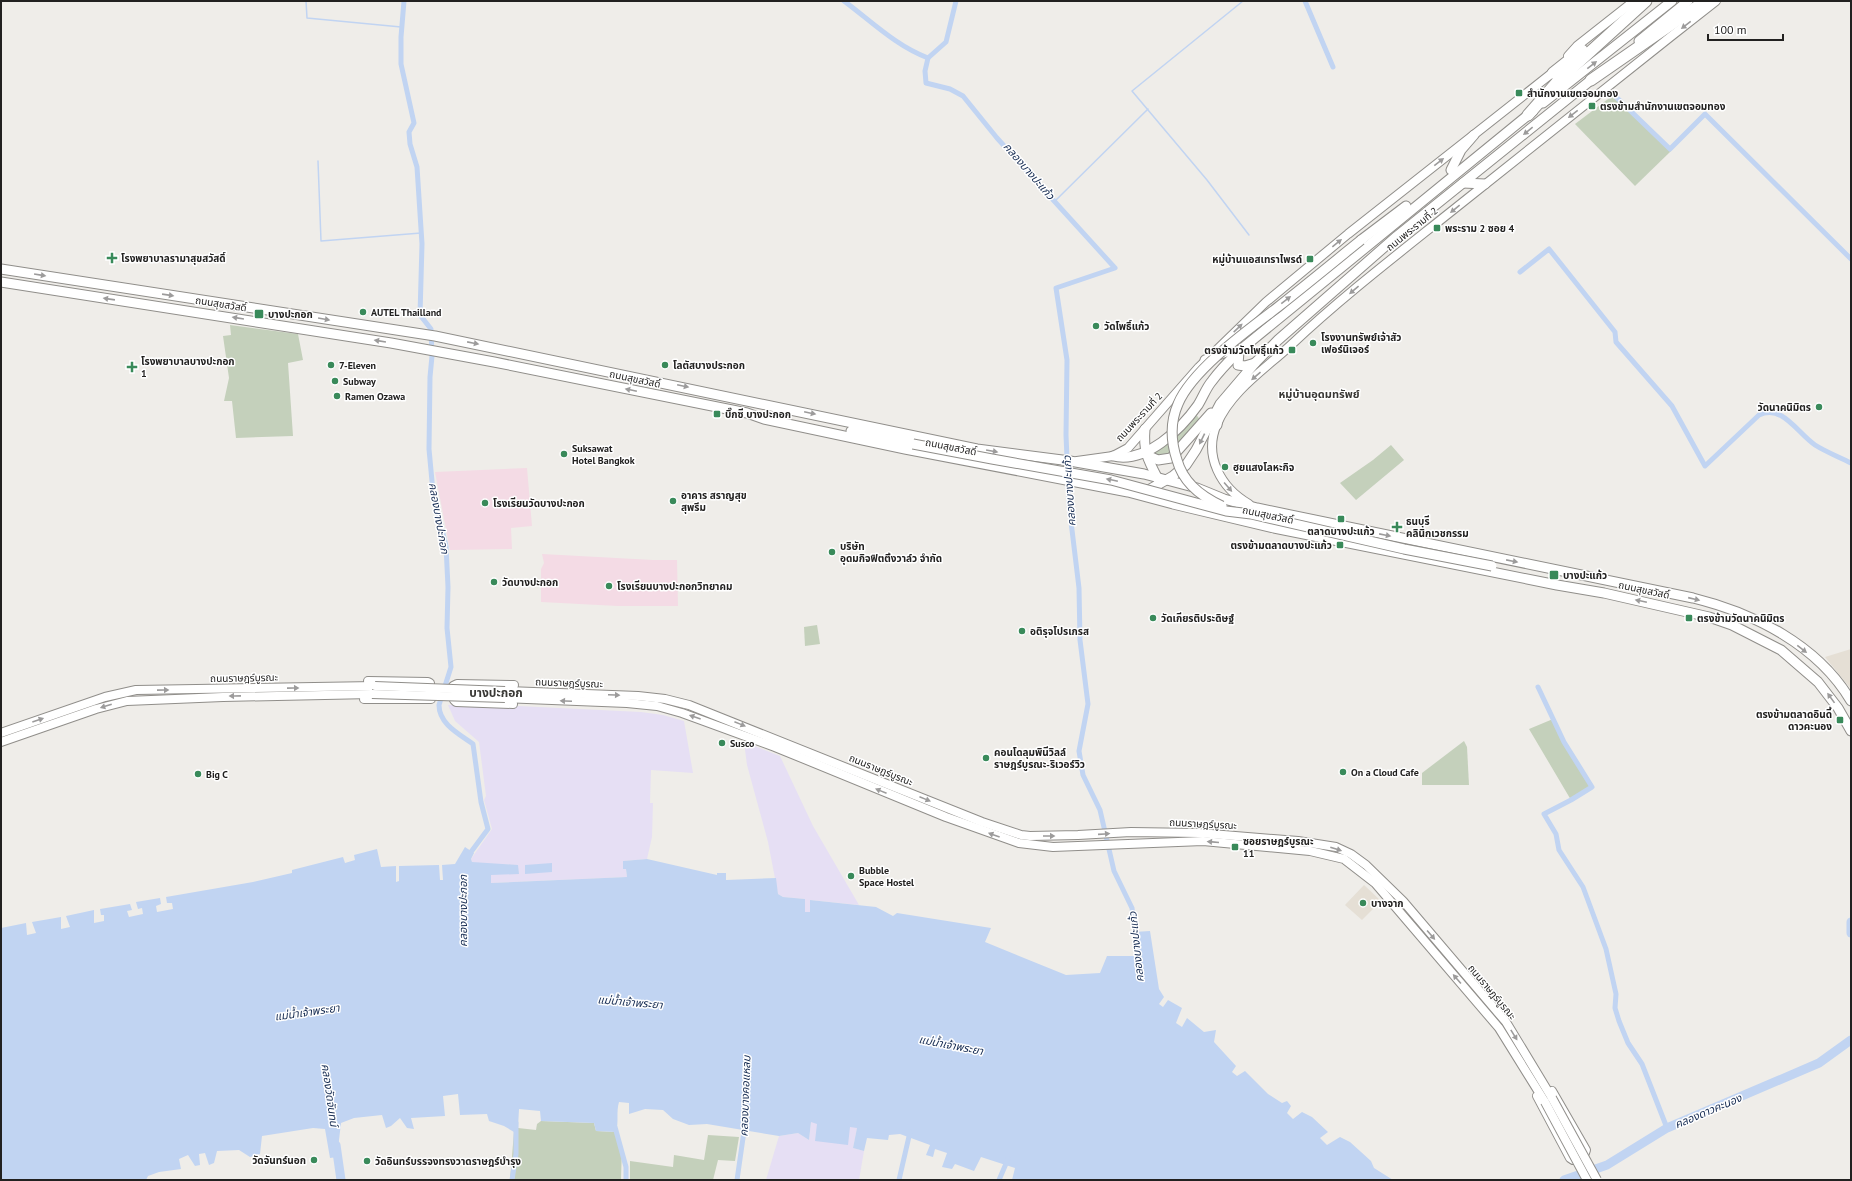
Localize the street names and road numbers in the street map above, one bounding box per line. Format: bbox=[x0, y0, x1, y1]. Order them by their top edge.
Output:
street label: ถนนพระรามที่ 2 bbox=[1383, 203, 1440, 254]
street label: ถนนสุขสวัสดิ์ bbox=[194, 294, 248, 314]
street label: ถนนสุขสวัสดิ์ bbox=[608, 367, 662, 391]
street label: ถนนพระรามที่ 2 bbox=[1112, 389, 1165, 444]
street label: ถนนสุขสวัสดิ์ bbox=[924, 436, 978, 458]
street label: ถนนสุขสวัสดิ์ bbox=[1241, 503, 1295, 527]
street label: ถนนสุขสวัสดิ์ bbox=[1617, 578, 1671, 602]
street label: ถนนราษฎร์บูรณะ bbox=[210, 671, 278, 685]
street label: ถนนราษฎร์บูรณะ bbox=[535, 675, 603, 691]
street label: ถนนราษฎร์บูรณะ bbox=[847, 751, 915, 789]
street label: ถนนราษฎร์บูรณะ bbox=[1169, 816, 1237, 832]
street label: ถนนราษฎร์บูรณะ bbox=[1465, 962, 1519, 1022]

